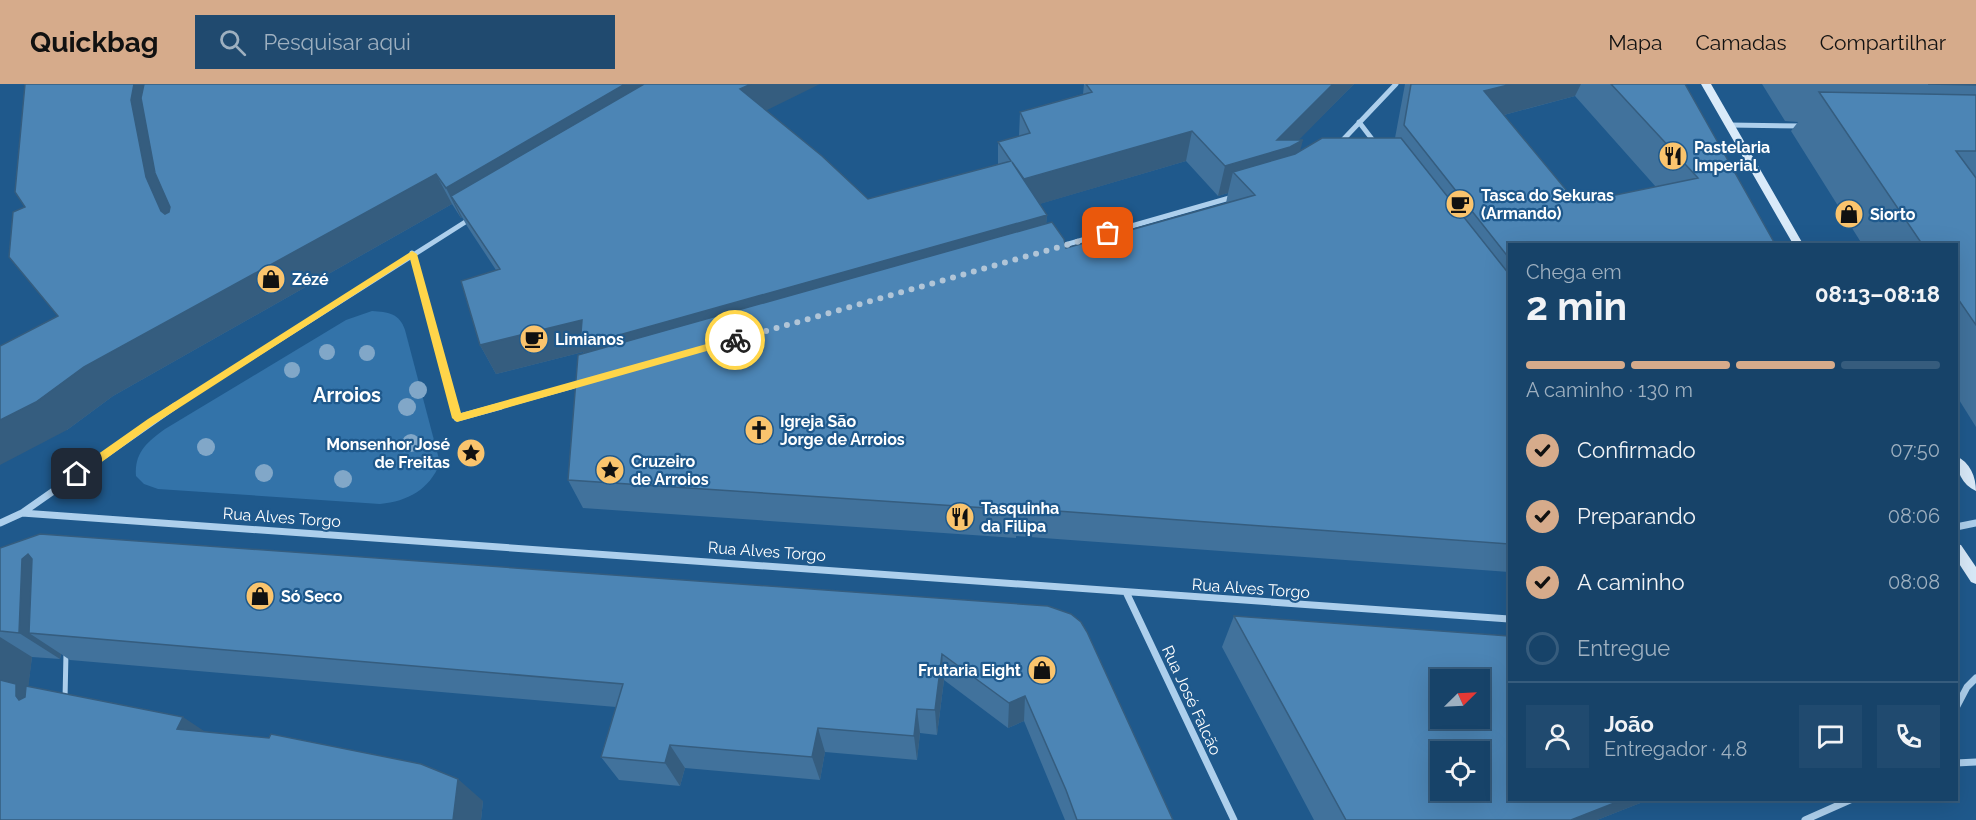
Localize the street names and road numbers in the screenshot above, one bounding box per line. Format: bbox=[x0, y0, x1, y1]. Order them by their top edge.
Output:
street label: Rua Alves Torgo bbox=[222, 504, 342, 531]
street label: Rua Alves Torgo bbox=[707, 538, 827, 565]
street label: Rua Alves Torgo bbox=[1191, 575, 1311, 602]
street label: Rua José Falcão bbox=[1158, 642, 1225, 758]

